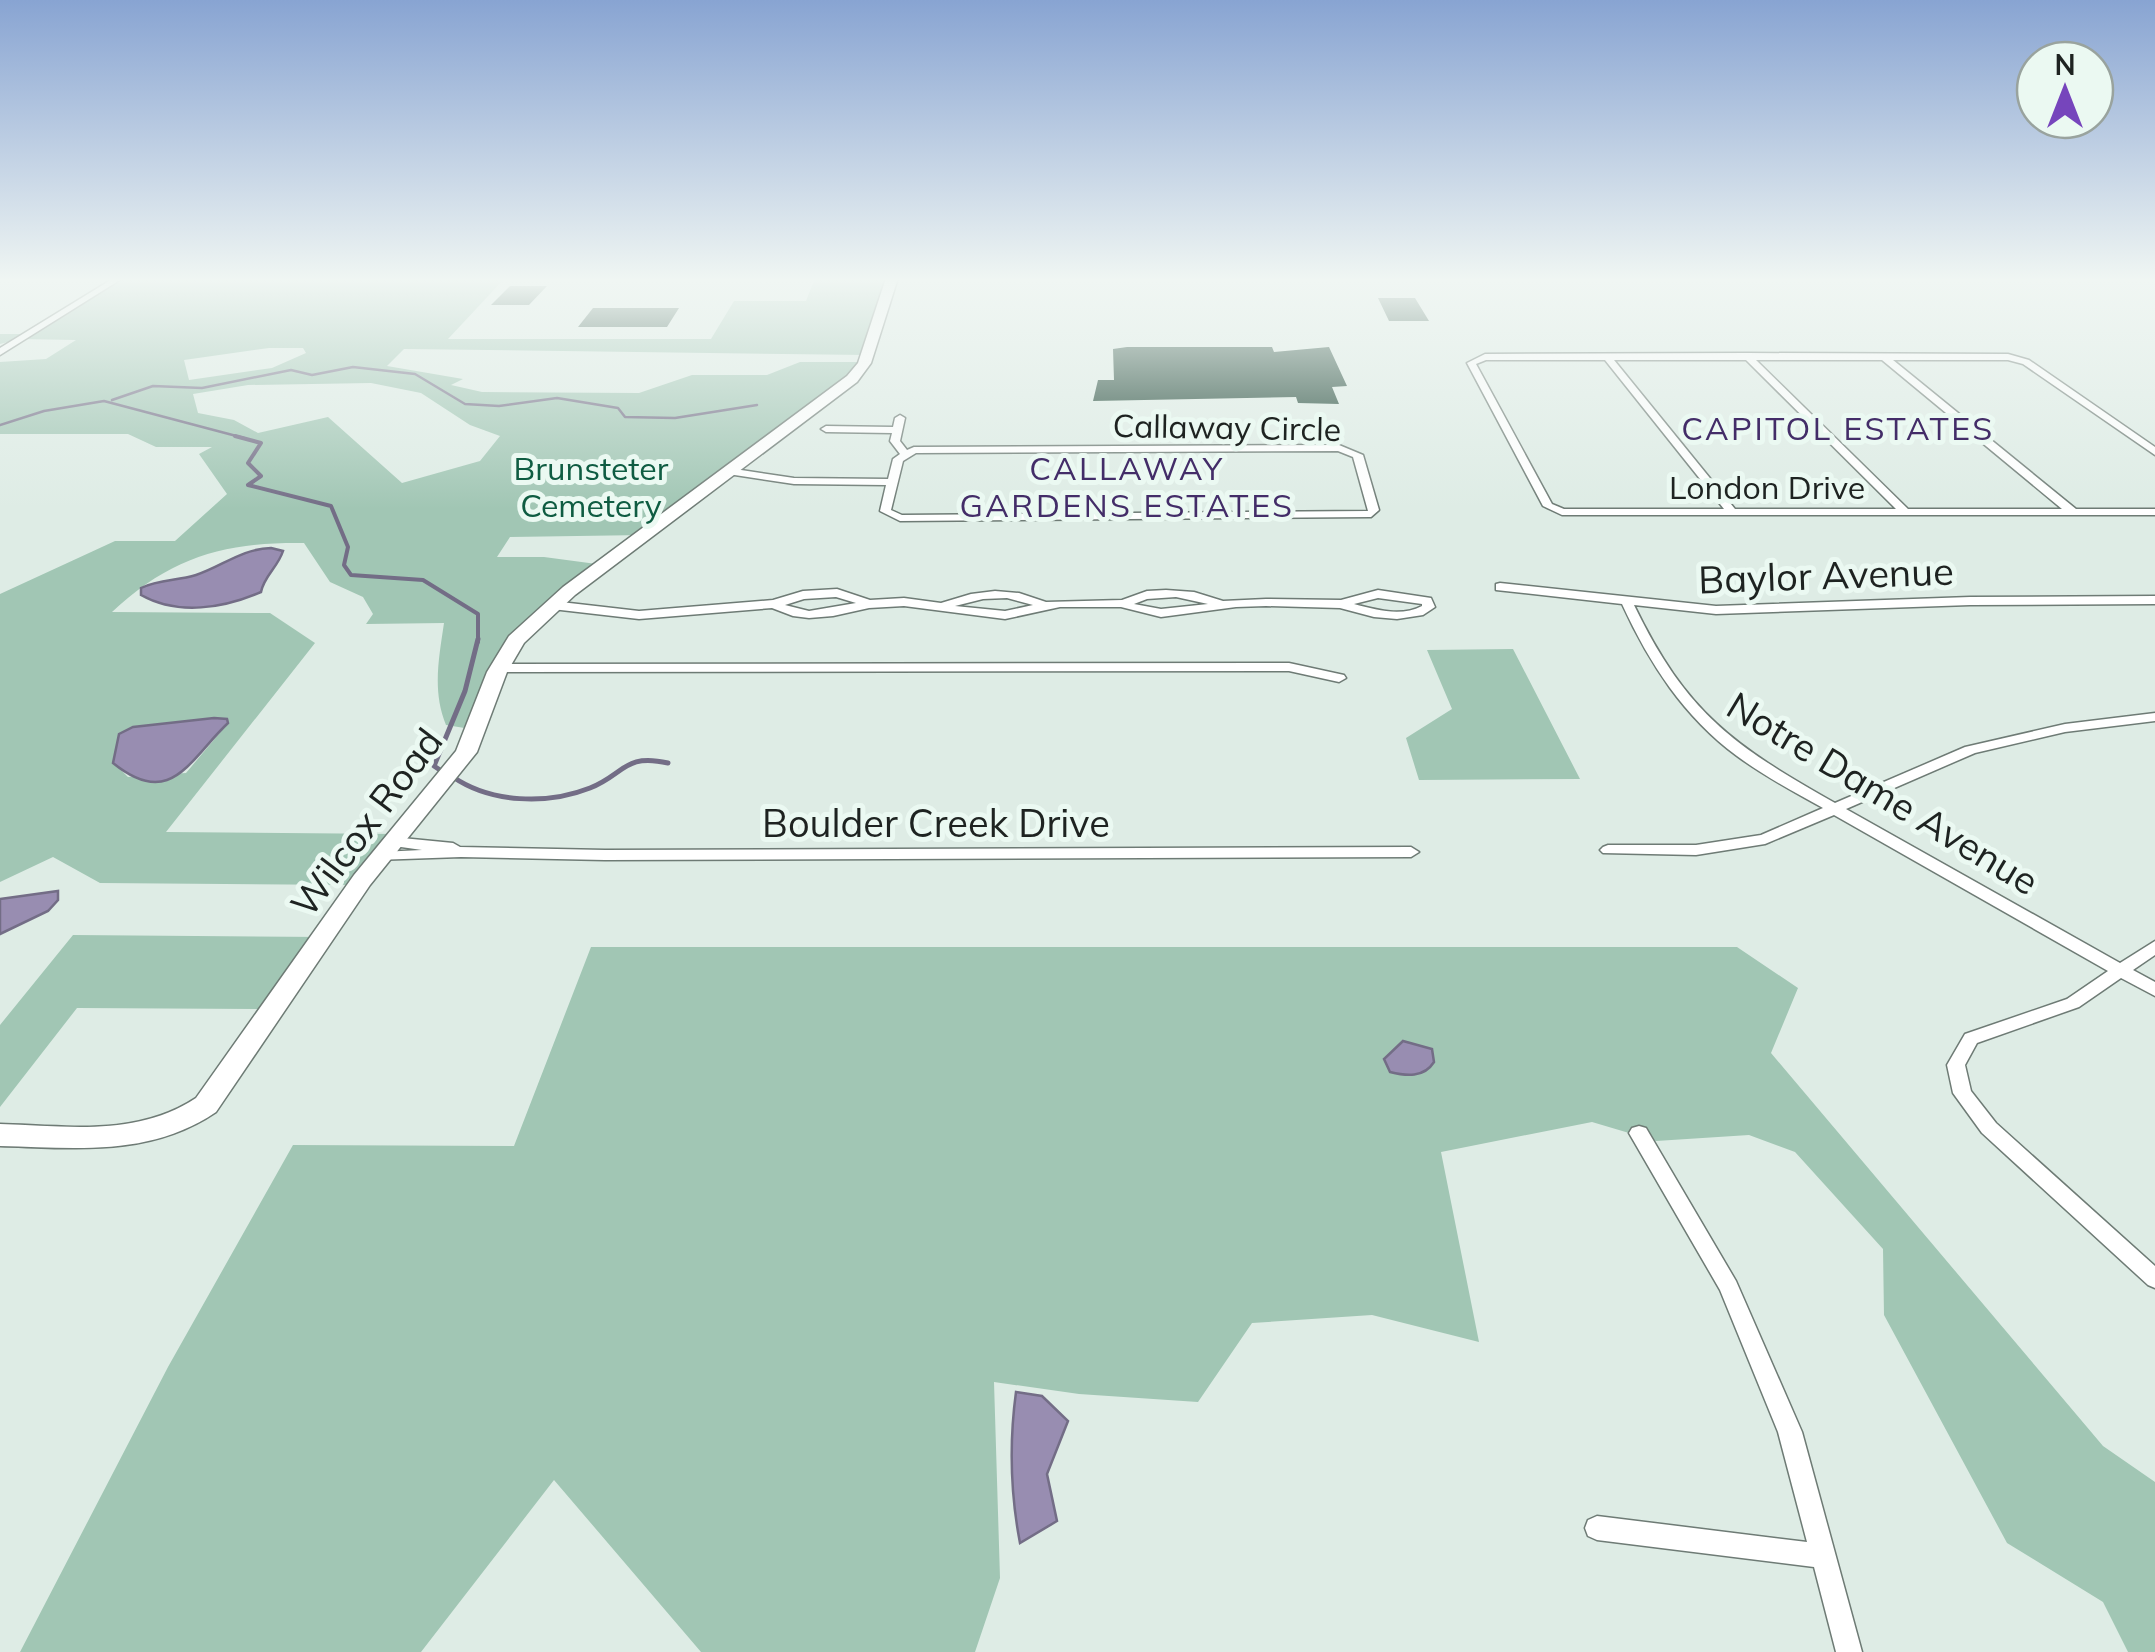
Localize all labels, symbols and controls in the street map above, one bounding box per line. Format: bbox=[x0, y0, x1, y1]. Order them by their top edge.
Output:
north arrow bbox=[2015, 40, 2115, 140]
text: N bbox=[2054, 47, 2076, 82]
street label: Callaway Circle bbox=[1112, 405, 1342, 449]
district label: CAPITOL ESTATES bbox=[1681, 408, 1995, 448]
park label: Brunsteter Cemetery bbox=[514, 448, 669, 525]
district label: CALLAWAY GARDENS ESTATES bbox=[959, 448, 1295, 525]
street label: London Drive bbox=[1669, 467, 1865, 507]
street label: Baylor Avenue bbox=[1698, 547, 1954, 603]
street label: Notre Dame Avenue bbox=[1719, 681, 2047, 905]
street label: Wilcox Road bbox=[280, 718, 452, 926]
street label: Boulder Creek Drive bbox=[762, 799, 1110, 847]

